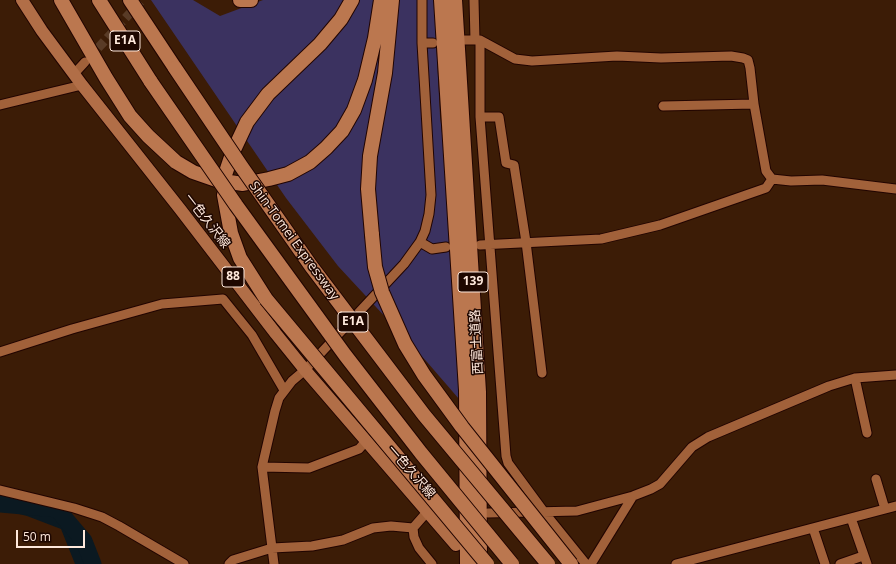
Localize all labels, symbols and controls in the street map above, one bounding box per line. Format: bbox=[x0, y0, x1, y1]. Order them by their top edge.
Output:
road number: E1A bbox=[110, 31, 140, 51]
street label: Shin-Tomei Expressway bbox=[246, 179, 342, 303]
street label: 一色久沢線 bbox=[181, 191, 233, 251]
road number: 88 bbox=[222, 267, 244, 287]
road number: 139 bbox=[458, 272, 488, 292]
street label: 西富士道路 bbox=[468, 309, 486, 375]
road number: E1A bbox=[338, 312, 368, 332]
street label: 一色久沢線 bbox=[384, 442, 438, 502]
scale bar bbox=[18, 522, 87, 548]
text: 50 m bbox=[23, 528, 51, 545]

